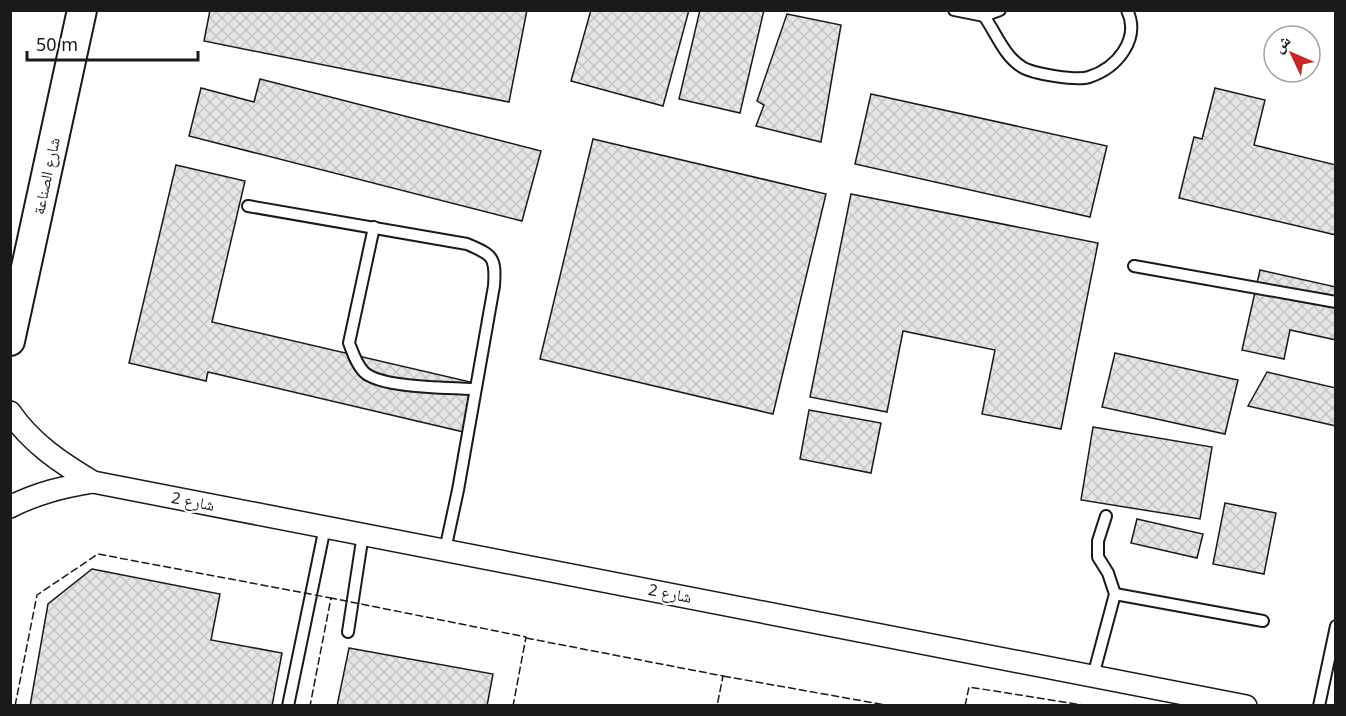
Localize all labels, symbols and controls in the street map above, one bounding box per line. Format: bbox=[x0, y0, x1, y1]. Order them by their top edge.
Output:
scale bar bbox=[27, 24, 198, 62]
north arrow bbox=[1262, 24, 1322, 84]
text: ش bbox=[1267, 30, 1295, 57]
text: 50 m bbox=[36, 32, 78, 56]
street label: شارع الصناعة bbox=[27, 135, 65, 217]
street label: شارع 2 bbox=[169, 486, 217, 516]
street label: شارع 2 bbox=[646, 578, 694, 608]

